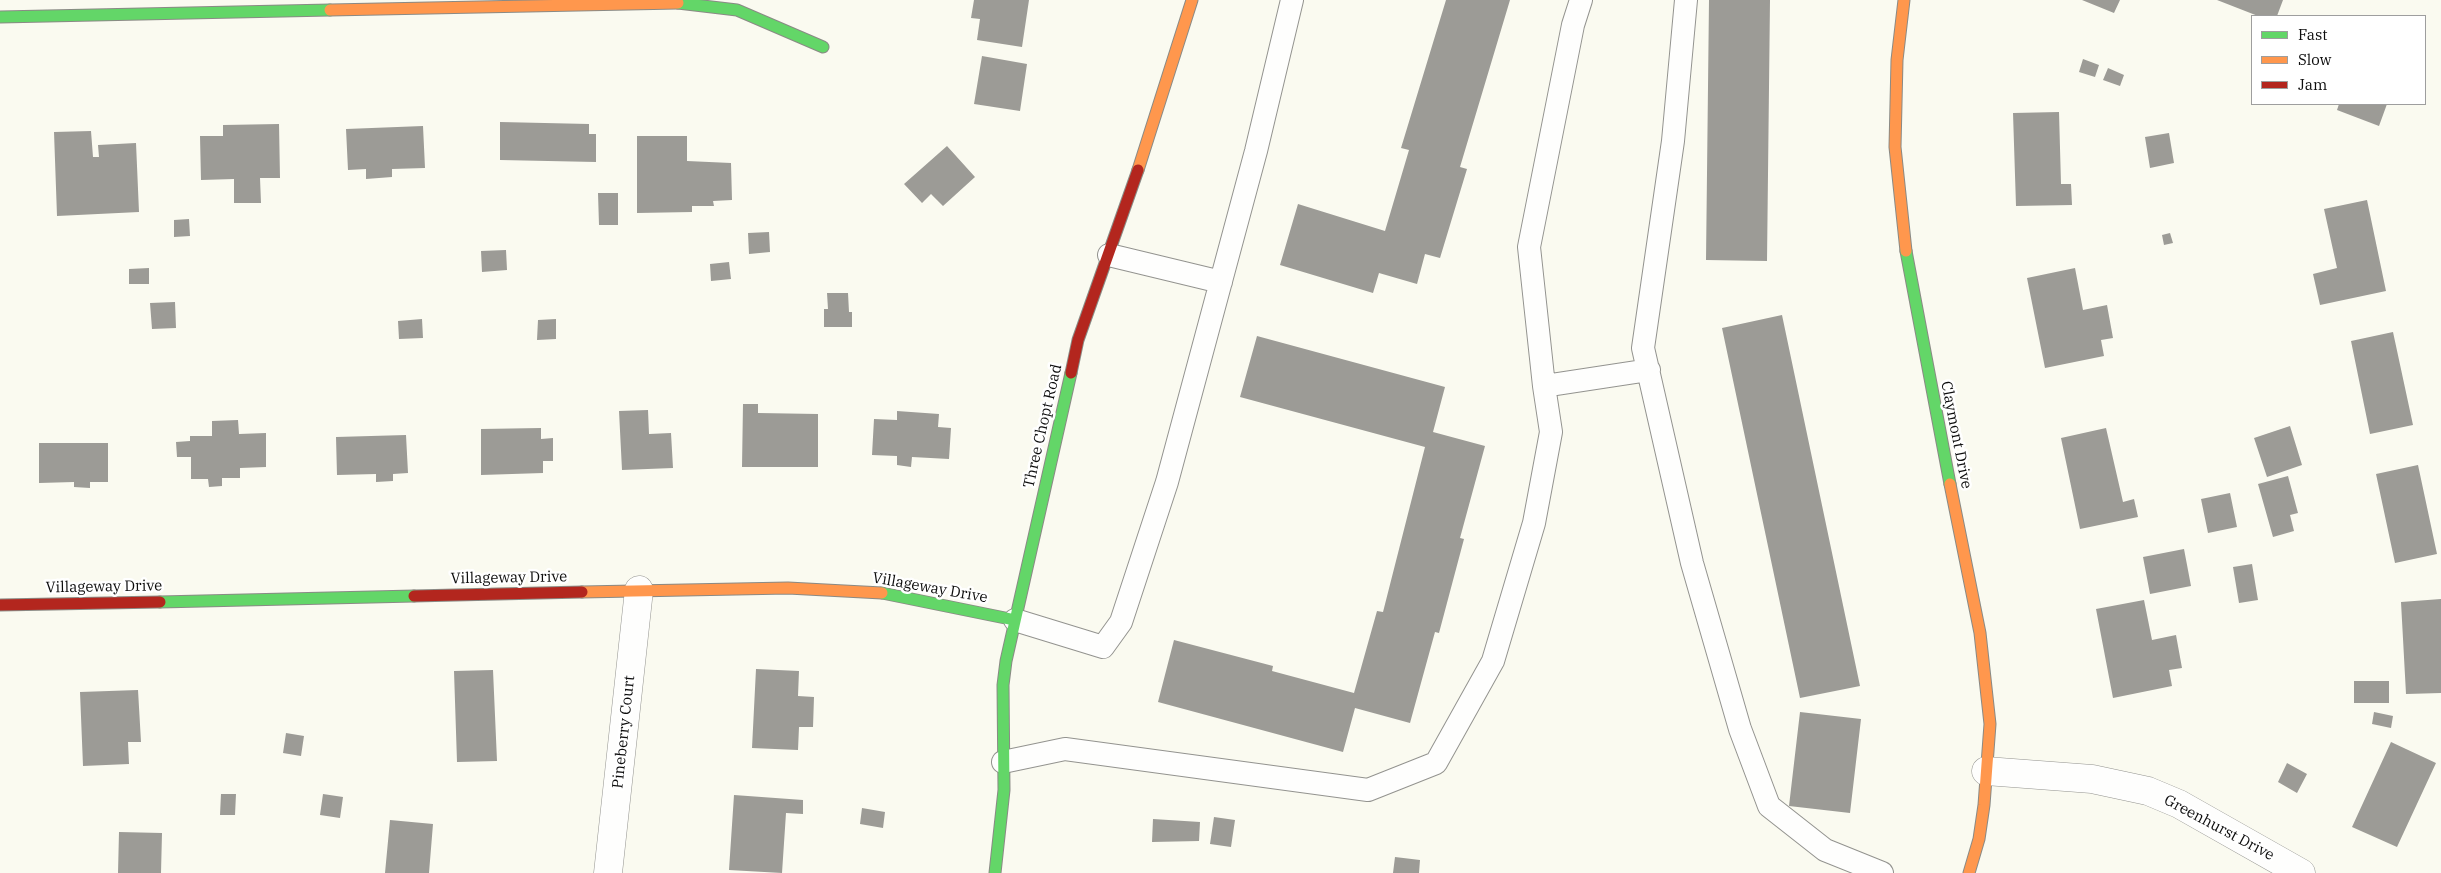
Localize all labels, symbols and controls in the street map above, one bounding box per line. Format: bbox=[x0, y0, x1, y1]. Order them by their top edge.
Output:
legend bbox=[2251, 15, 2426, 105]
text: Fast bbox=[2298, 25, 2328, 44]
text: Slow bbox=[2298, 50, 2331, 69]
text: Jam bbox=[2298, 75, 2327, 94]
street label: Three Chopt Road bbox=[1020, 362, 1066, 490]
street label: Claymont Drive bbox=[1937, 380, 1975, 490]
street label: Villageway Drive bbox=[451, 568, 567, 588]
street label: Villageway Drive bbox=[871, 569, 989, 607]
street label: Villageway Drive bbox=[46, 577, 162, 597]
street label: Pineberry Court bbox=[609, 675, 639, 789]
street label: Greenhurst Drive bbox=[2161, 791, 2277, 865]

